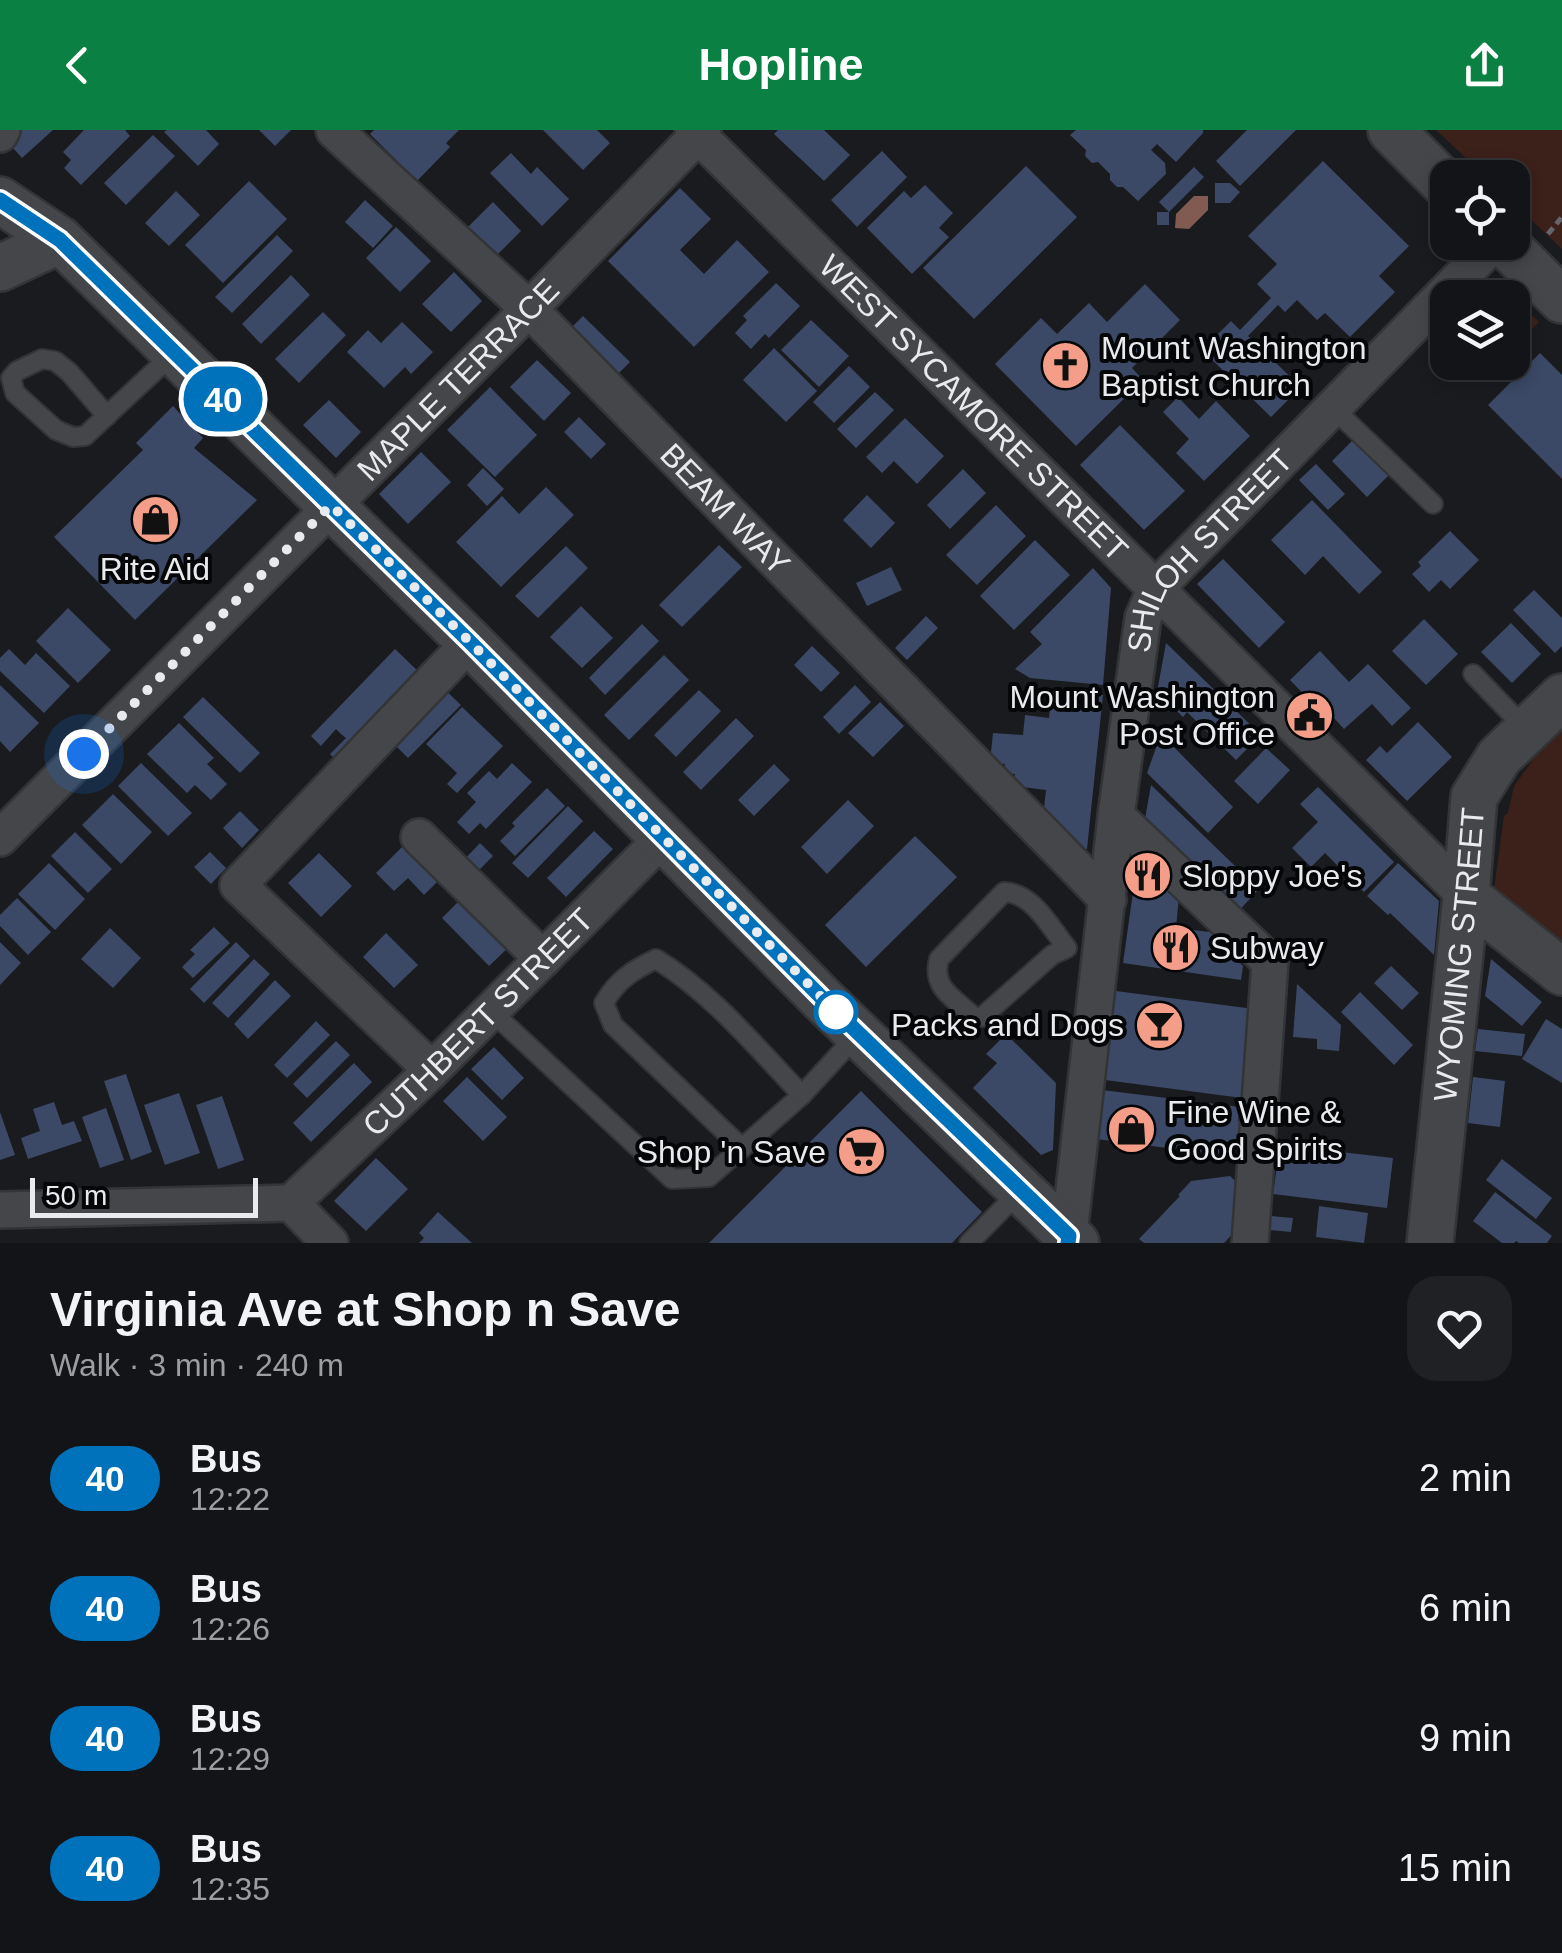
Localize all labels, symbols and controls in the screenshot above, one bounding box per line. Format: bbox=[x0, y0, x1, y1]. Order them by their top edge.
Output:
icon: back bbox=[50, 38, 105, 93]
icon: share bbox=[1457, 38, 1512, 93]
text: Hopline bbox=[699, 39, 864, 90]
map controls bbox=[1430, 160, 1530, 380]
button: locate bbox=[1430, 160, 1530, 260]
street label: WEST SYCAMORE STREET bbox=[812, 248, 1135, 568]
street label: MAPLE TERRACE bbox=[350, 272, 566, 488]
button: layers bbox=[1430, 280, 1530, 380]
place label: Mount Washington Baptist Church bbox=[1101, 330, 1367, 403]
church icon: Mount Washington Baptist Church bbox=[1040, 340, 1092, 392]
line badge: 40 bbox=[178, 366, 268, 432]
text: 40 bbox=[204, 380, 242, 419]
street label: BEAM WAY bbox=[653, 436, 797, 582]
street label: SHILOH STREET bbox=[1120, 442, 1300, 655]
shop icon: Rite Aid bbox=[129, 493, 181, 545]
place label: Rite Aid bbox=[100, 551, 210, 587]
place label: Mount Washington Post Office bbox=[1009, 679, 1275, 752]
public building icon: Mount Washington Post Office bbox=[1284, 689, 1336, 741]
your location bbox=[59, 729, 109, 779]
street label: WYOMING STREET bbox=[1427, 806, 1491, 1103]
restaurant icon: Sloppy Joe's bbox=[1121, 850, 1173, 902]
place label: Sloppy Joe's bbox=[1182, 858, 1362, 894]
street label: CUTHBERT STREET bbox=[356, 901, 600, 1143]
restaurant icon: Subway bbox=[1149, 922, 1201, 974]
place label: Subway bbox=[1210, 930, 1324, 966]
unlabelled marker bbox=[815, 991, 857, 1033]
bar icon: Packs and Dogs bbox=[1133, 999, 1185, 1051]
place label: Packs and Dogs bbox=[891, 1007, 1124, 1043]
place label: Fine Wine & Good Spirits bbox=[1167, 1094, 1343, 1167]
shop icon: Fine Wine & Good Spirits bbox=[1106, 1104, 1158, 1156]
supermarket icon: Shop 'n Save bbox=[835, 1126, 887, 1178]
place label: Shop 'n Save bbox=[637, 1134, 826, 1170]
scale bar bbox=[30, 1173, 258, 1218]
text: 50 m bbox=[45, 1180, 107, 1211]
button: heart bbox=[1407, 1276, 1512, 1381]
text: Virginia Ave at Shop n Save bbox=[50, 1283, 680, 1336]
text: Walk · 3 min · 240 m bbox=[50, 1347, 344, 1383]
text: Bus bbox=[190, 1438, 262, 1480]
text: 2 min bbox=[1419, 1457, 1512, 1499]
text: 40 bbox=[86, 1459, 124, 1498]
text: 12:22 bbox=[190, 1481, 270, 1517]
text: Bus bbox=[190, 1568, 262, 1610]
text: 6 min bbox=[1419, 1587, 1512, 1629]
text: 40 bbox=[86, 1589, 124, 1628]
text: 12:26 bbox=[190, 1611, 270, 1647]
text: Bus bbox=[190, 1698, 262, 1740]
text: 9 min bbox=[1419, 1717, 1512, 1759]
text: 40 bbox=[86, 1719, 124, 1758]
text: 12:29 bbox=[190, 1741, 270, 1777]
text: Bus bbox=[190, 1828, 262, 1870]
text: 15 min bbox=[1398, 1847, 1512, 1889]
text: 40 bbox=[86, 1849, 124, 1888]
text: 12:35 bbox=[190, 1871, 270, 1907]

